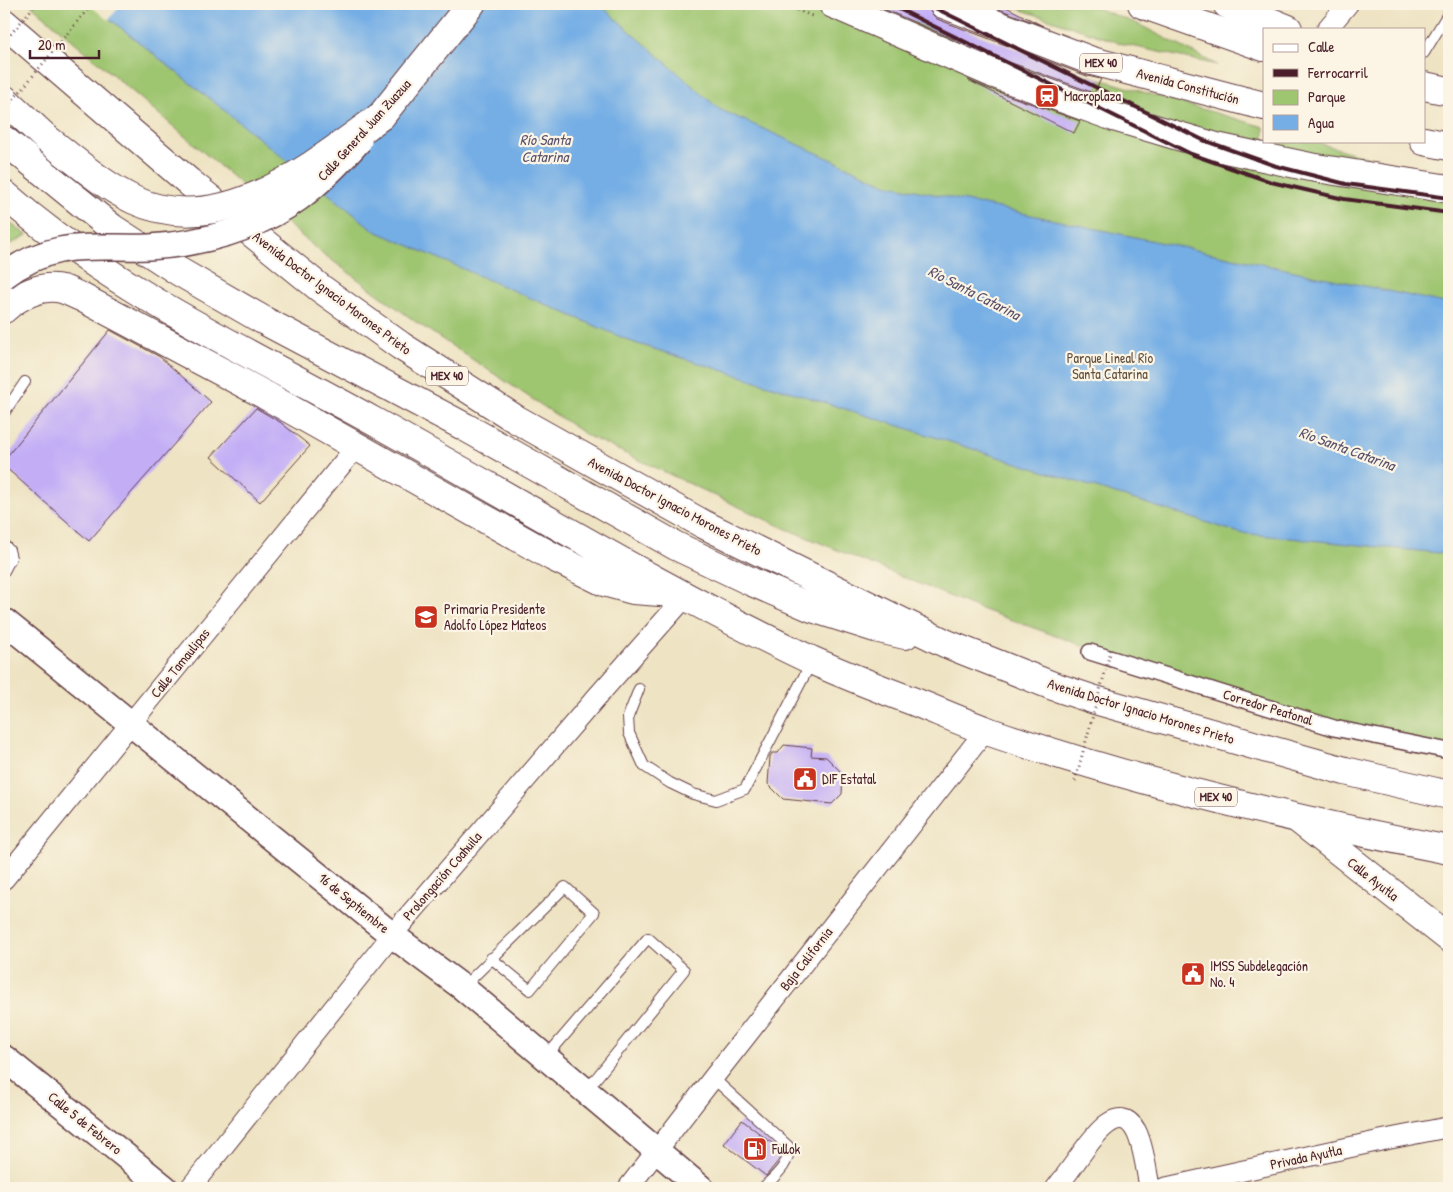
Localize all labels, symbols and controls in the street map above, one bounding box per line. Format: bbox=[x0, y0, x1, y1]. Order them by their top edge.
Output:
scale bar bbox=[30, 28, 99, 60]
legend bbox=[1263, 28, 1426, 142]
text: 20 m bbox=[38, 34, 65, 55]
text: Calle bbox=[1308, 36, 1335, 57]
road number: MEX 40 bbox=[1080, 54, 1122, 72]
text: Ferrocarril bbox=[1307, 62, 1368, 83]
street label: Avenida Constitución bbox=[1135, 63, 1242, 108]
street label: Calle General Juan Zuazua bbox=[313, 74, 415, 185]
station icon: Macroplaza bbox=[1034, 83, 1060, 109]
place label: Macroplaza bbox=[1064, 86, 1121, 106]
text: Parque bbox=[1308, 86, 1346, 107]
text: Agua bbox=[1308, 112, 1334, 133]
water label: Río Santa Catarina bbox=[520, 129, 572, 167]
street label: Avenida Doctor Ignacio Morones Prieto bbox=[249, 227, 416, 360]
water label: Río Santa Catarina bbox=[925, 260, 1026, 326]
park label: Parque Lineal Río Santa Catarina bbox=[1067, 348, 1154, 383]
road number: MEX 40 bbox=[426, 366, 468, 386]
water label: Río Santa Catarina bbox=[1296, 421, 1400, 476]
street label: Avenida Doctor Ignacio Morones Prieto bbox=[585, 452, 766, 561]
place label: Primaria Presidente Adolfo López Mateos bbox=[444, 599, 546, 635]
school or university icon: Primaria Presidente Adolfo López Mateos bbox=[413, 604, 439, 630]
street label: Calle Tamaulipas bbox=[146, 624, 214, 702]
street label: Avenida Doctor Ignacio Morones Prieto bbox=[1045, 673, 1237, 749]
street label: Corredor Peatonal bbox=[1221, 684, 1316, 729]
public building icon: DIF Estatal bbox=[792, 766, 818, 792]
place label: DIF Estatal bbox=[822, 769, 877, 788]
road number: MEX 40 bbox=[1195, 788, 1237, 806]
street label: Prolongación Coahuila bbox=[398, 827, 486, 925]
street label: Calle Ayutla bbox=[1343, 853, 1403, 906]
street label: 16 de Septiembre bbox=[314, 868, 394, 938]
street label: Baja California bbox=[775, 923, 837, 995]
place label: IMSS Subdelegación No. 4 bbox=[1210, 956, 1308, 991]
public building icon: IMSS Subdelegación No. 4 bbox=[1180, 961, 1206, 987]
street label: Calle 5 de Febrero bbox=[44, 1087, 127, 1159]
fuel station icon: Fullok bbox=[742, 1136, 768, 1162]
place label: Fullok bbox=[771, 1139, 801, 1158]
street label: Privada Ayutla bbox=[1268, 1140, 1344, 1174]

